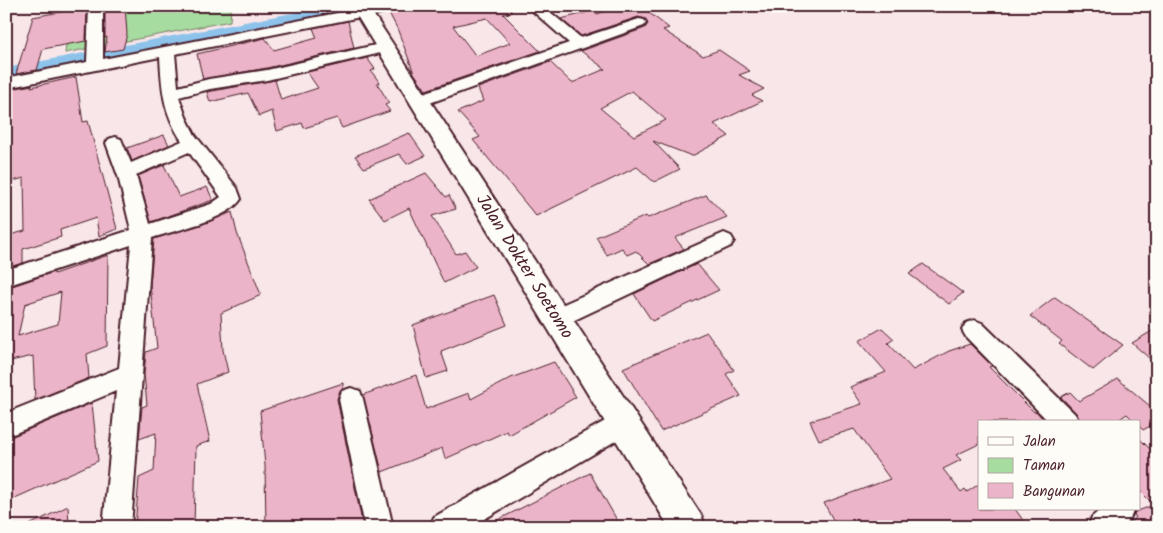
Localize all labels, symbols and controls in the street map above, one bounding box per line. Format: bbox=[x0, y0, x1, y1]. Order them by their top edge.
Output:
street label: Jalan Dokter Soetomo bbox=[468, 189, 580, 345]
legend bbox=[978, 420, 1140, 510]
text: Jalan bbox=[1023, 430, 1056, 454]
text: Taman bbox=[1023, 454, 1065, 478]
text: Bangunan bbox=[1023, 480, 1085, 504]

